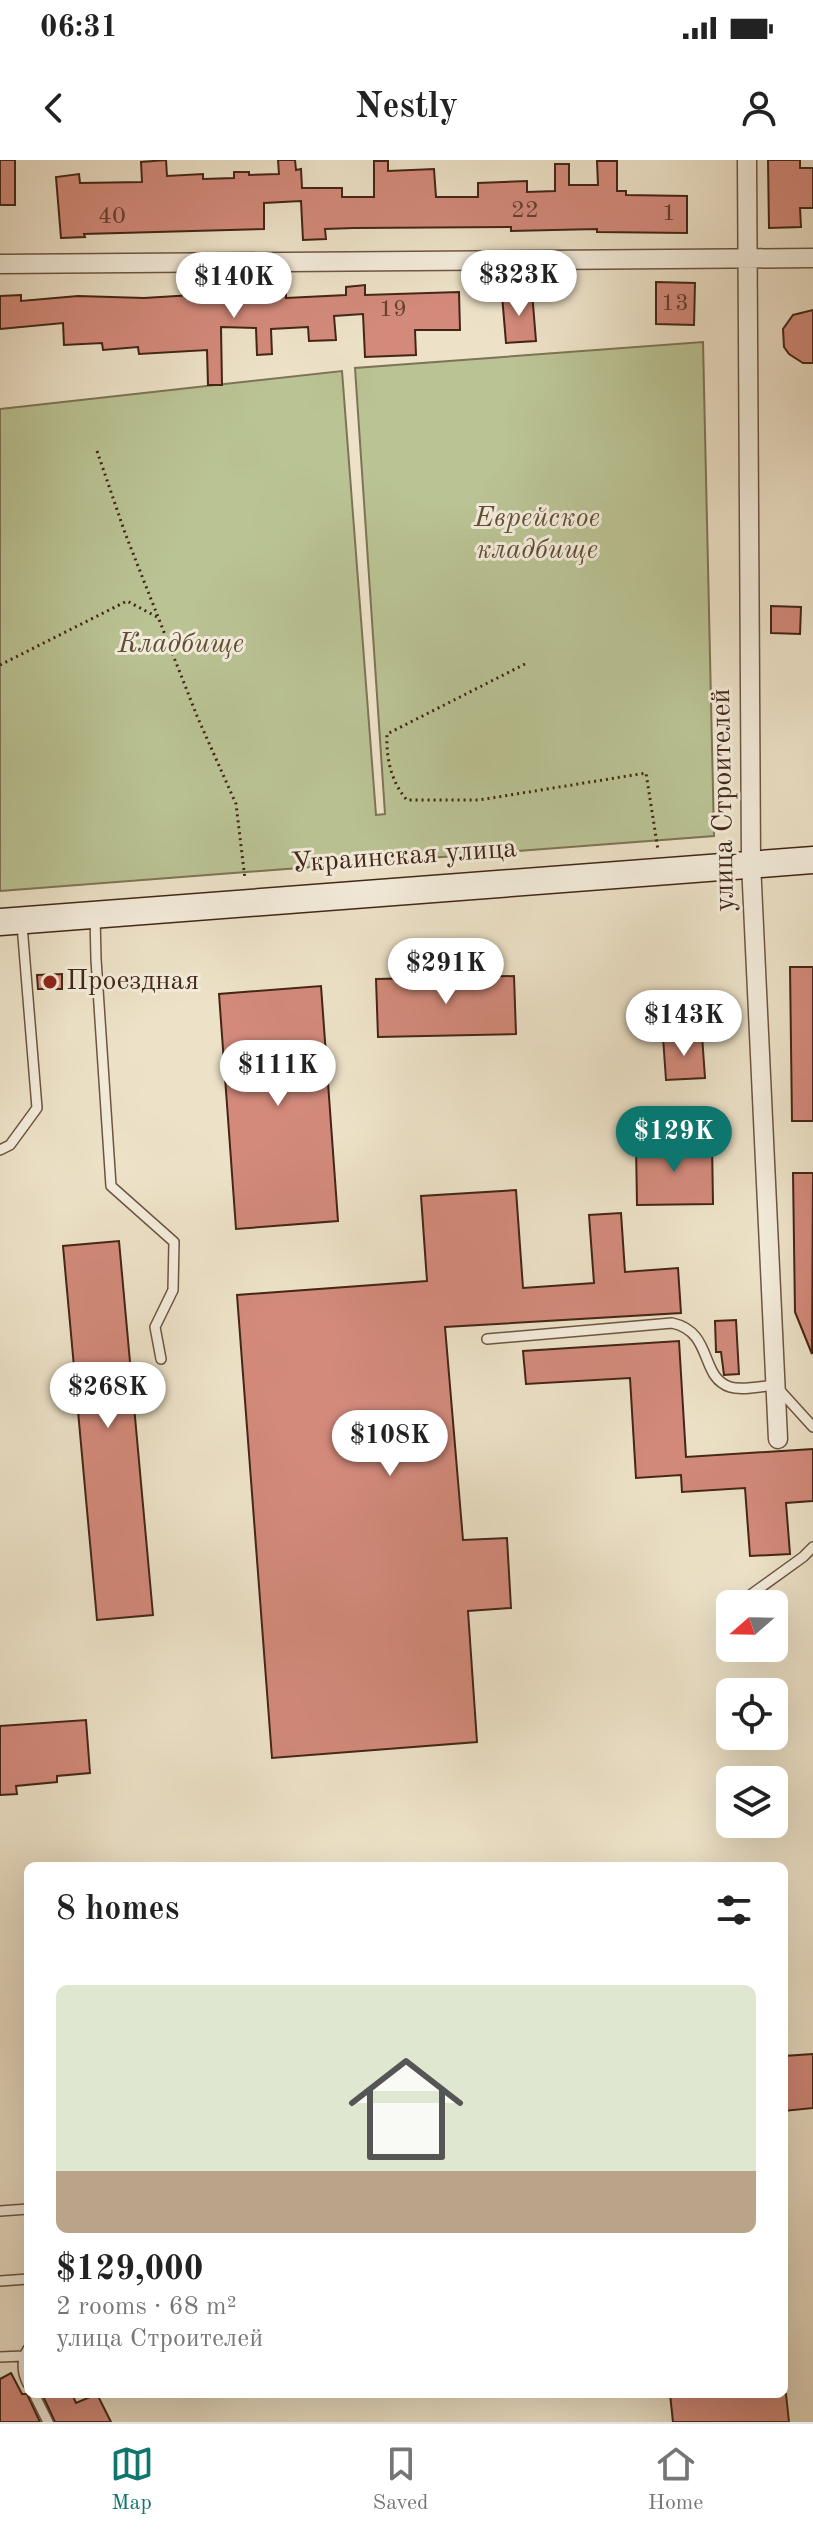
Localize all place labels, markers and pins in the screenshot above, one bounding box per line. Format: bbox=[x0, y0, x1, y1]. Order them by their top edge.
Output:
pin: $323K bbox=[463, 250, 575, 318]
pin: $140K bbox=[178, 252, 290, 320]
pin: $291K bbox=[390, 938, 502, 1006]
place label: Проездная bbox=[66, 968, 199, 996]
marker: Проездная bbox=[41, 973, 59, 991]
pin: $143K bbox=[628, 990, 740, 1058]
pin: $111K bbox=[222, 1040, 334, 1108]
pin: $129K bbox=[618, 1106, 730, 1174]
pin: $268K bbox=[52, 1362, 164, 1430]
pin: $108K bbox=[334, 1410, 446, 1478]

